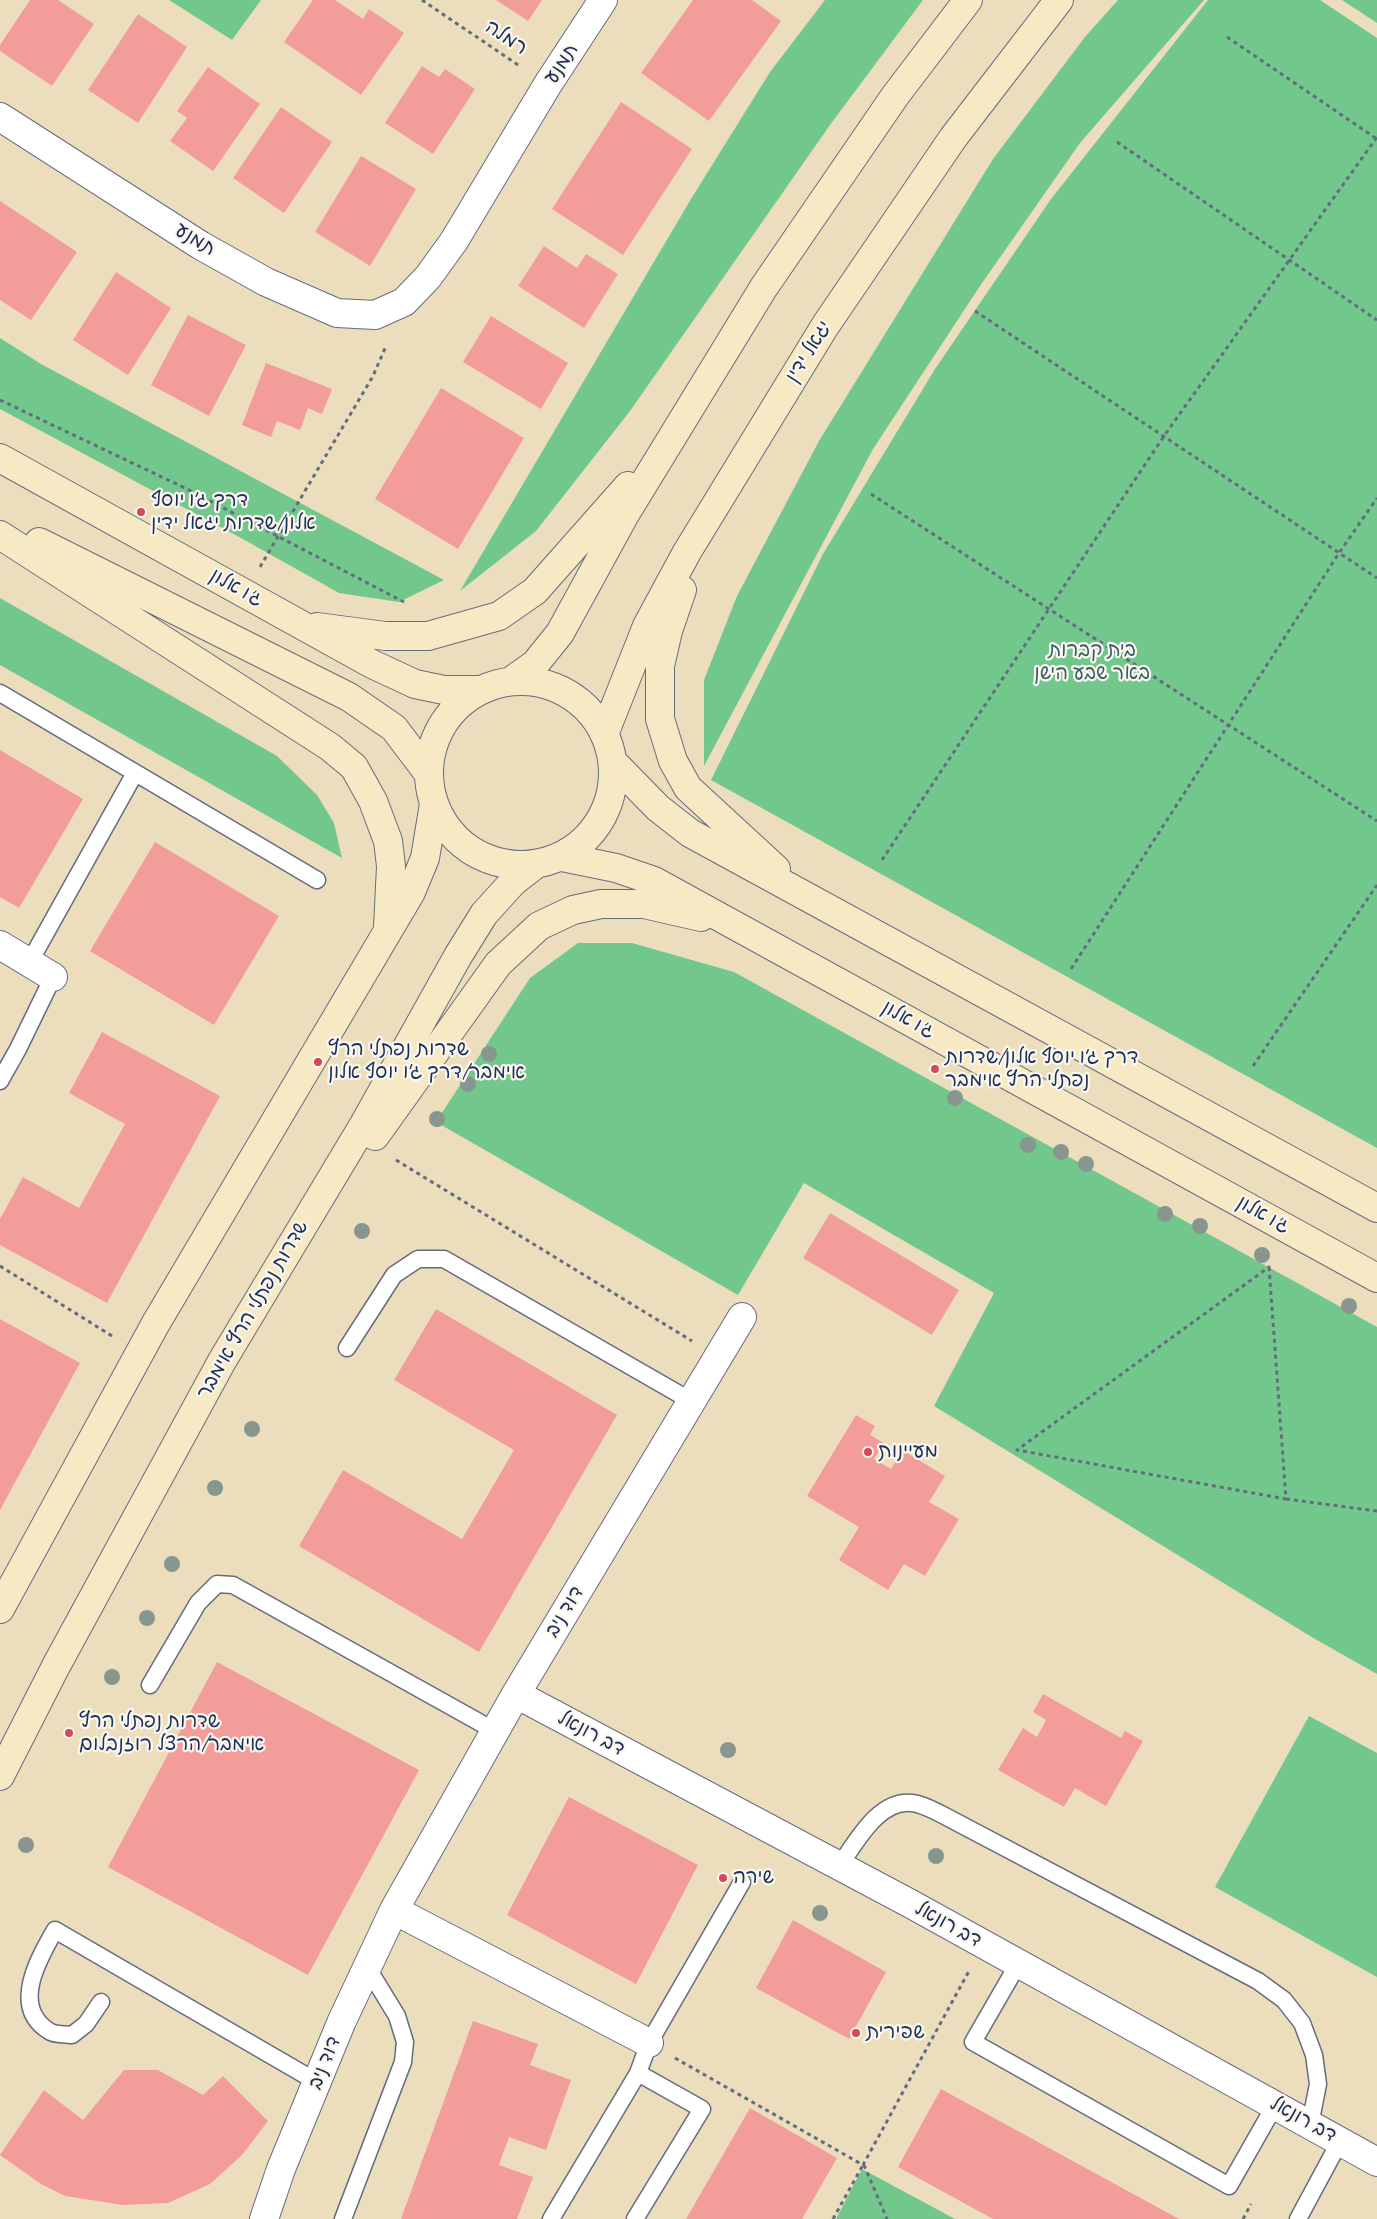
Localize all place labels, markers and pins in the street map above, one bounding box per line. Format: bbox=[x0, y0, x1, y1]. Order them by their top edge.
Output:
place label: דרך ג׳ו יוסף אלון/שדרות יגאל ידין bbox=[151, 489, 316, 536]
marker: דרך ג׳ו יוסף אלון/שדרות יגאל ידין bbox=[135, 506, 147, 518]
place label: שדרות נפתלי הרץ אימבר/דרך ג׳ו יוסף אלון bbox=[328, 1038, 525, 1085]
place label: דרך ג׳ו יוסף אלון/שדרות נפתלי הרץ אימבר bbox=[945, 1046, 1138, 1093]
marker: שדרות נפתלי הרץ אימבר/דרך ג׳ו יוסף אלון bbox=[312, 1056, 324, 1068]
marker: דרך ג׳ו יוסף אלון/שדרות נפתלי הרץ אימבר bbox=[929, 1063, 941, 1075]
place label: מעיינות bbox=[878, 1440, 938, 1464]
marker: מעיינות bbox=[862, 1446, 874, 1458]
place label: שדרות נפתלי הרץ אימבר/הרצל רוזנבלום bbox=[79, 1710, 264, 1757]
marker: שדרות נפתלי הרץ אימבר/הרצל רוזנבלום bbox=[63, 1727, 75, 1739]
place label: שירה bbox=[733, 1866, 774, 1890]
marker: שירה bbox=[717, 1872, 729, 1884]
place label: שפירית bbox=[866, 2021, 925, 2045]
marker: שפירית bbox=[850, 2027, 862, 2039]

